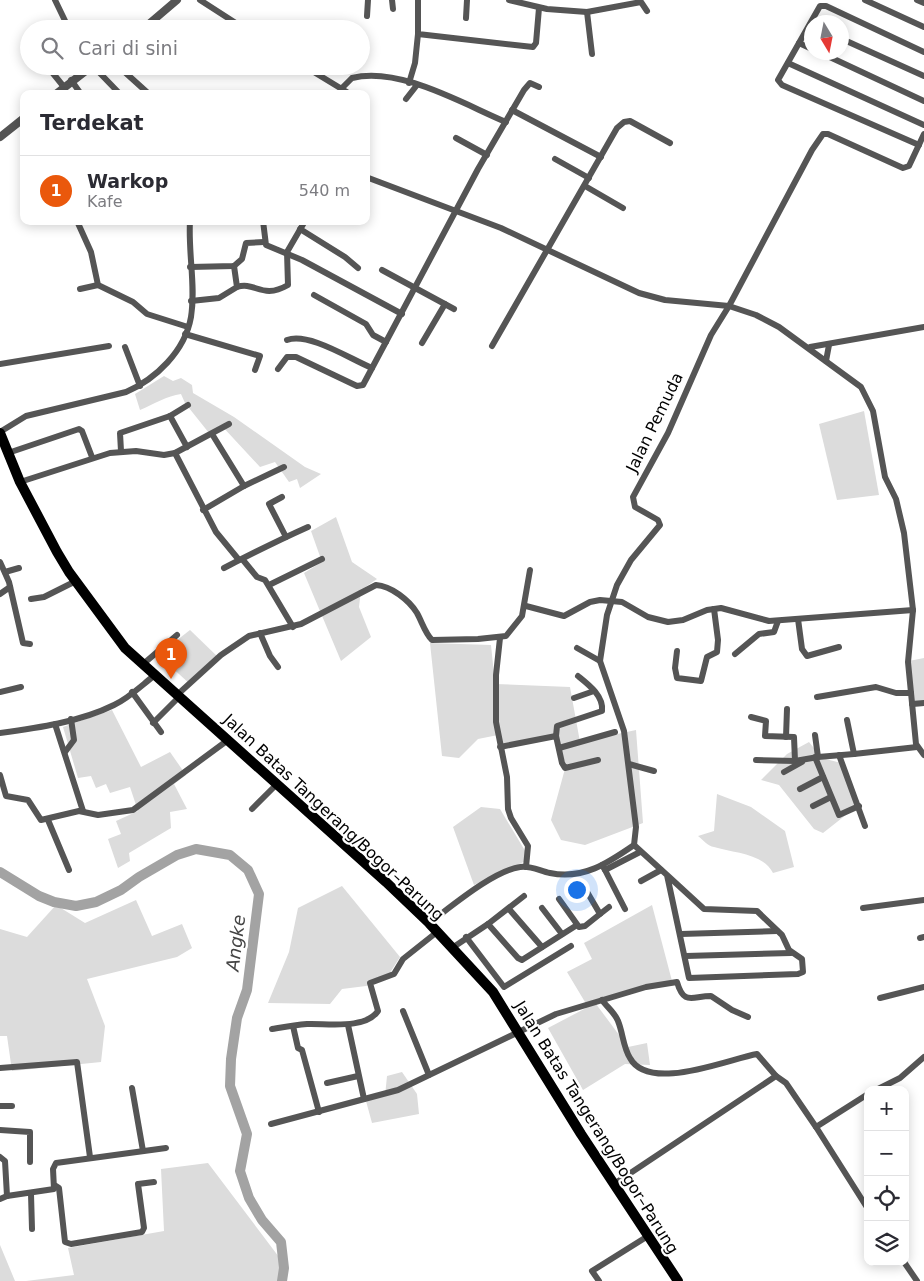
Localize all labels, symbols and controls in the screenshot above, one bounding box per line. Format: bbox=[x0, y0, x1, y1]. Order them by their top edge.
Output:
north arrow bbox=[804, 15, 849, 60]
search box bbox=[20, 20, 370, 75]
icon: search bbox=[38, 34, 66, 62]
text: Cari di sini bbox=[78, 37, 178, 59]
text: Terdekat bbox=[40, 111, 144, 135]
text: Warkop bbox=[87, 170, 168, 192]
text: 1 bbox=[50, 181, 62, 200]
text: 540 m bbox=[299, 181, 350, 200]
text: Kafe bbox=[87, 192, 123, 211]
street label: Jalan Pemuda bbox=[622, 369, 687, 476]
pin: 1 bbox=[155, 638, 187, 679]
street label: Jalan Batas Tangerang/Bogor–Parung bbox=[219, 709, 448, 925]
your location bbox=[564, 877, 590, 903]
water label: Angke bbox=[222, 914, 249, 973]
street label: Jalan Batas Tangerang/Bogor–Parung bbox=[510, 997, 683, 1257]
map controls bbox=[864, 1086, 909, 1266]
button: + bbox=[864, 1086, 909, 1131]
button: − bbox=[864, 1131, 909, 1176]
button: locate bbox=[864, 1176, 909, 1221]
button: layers bbox=[864, 1221, 909, 1266]

